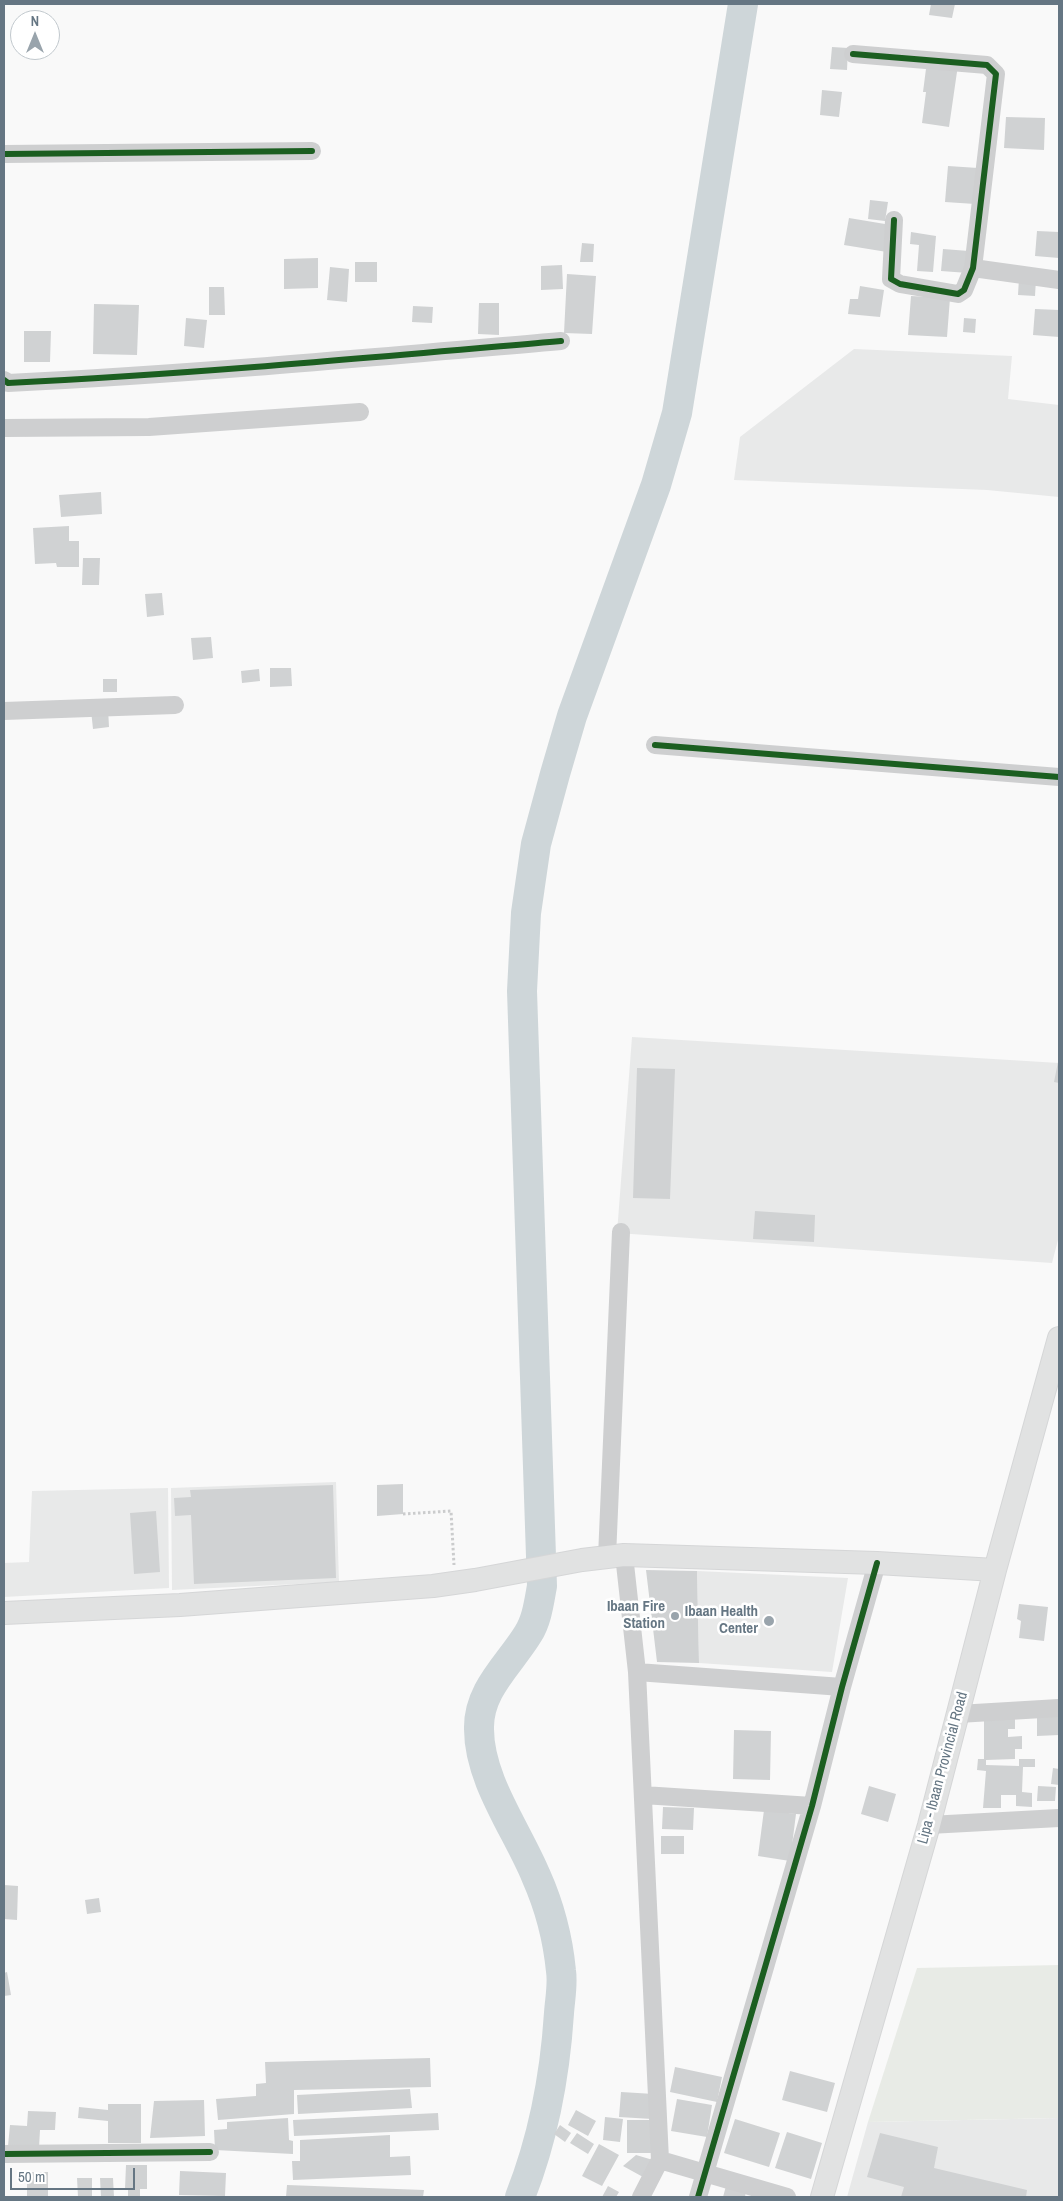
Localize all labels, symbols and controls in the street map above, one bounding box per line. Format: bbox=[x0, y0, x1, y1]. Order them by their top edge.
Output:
north arrow bbox=[10, 10, 60, 60]
text: N bbox=[31, 12, 39, 30]
place label: Ibaan Fire Station bbox=[607, 1598, 665, 1633]
place label: Ibaan Health Center bbox=[685, 1603, 758, 1638]
marker: Ibaan Fire Station bbox=[669, 1610, 681, 1622]
marker: Ibaan Health Center bbox=[762, 1614, 776, 1628]
street label: Lipa - Ibaan Provincial Road bbox=[914, 1690, 972, 1846]
scale bar bbox=[12, 2158, 138, 2190]
text: 50 m bbox=[18, 2166, 45, 2187]

